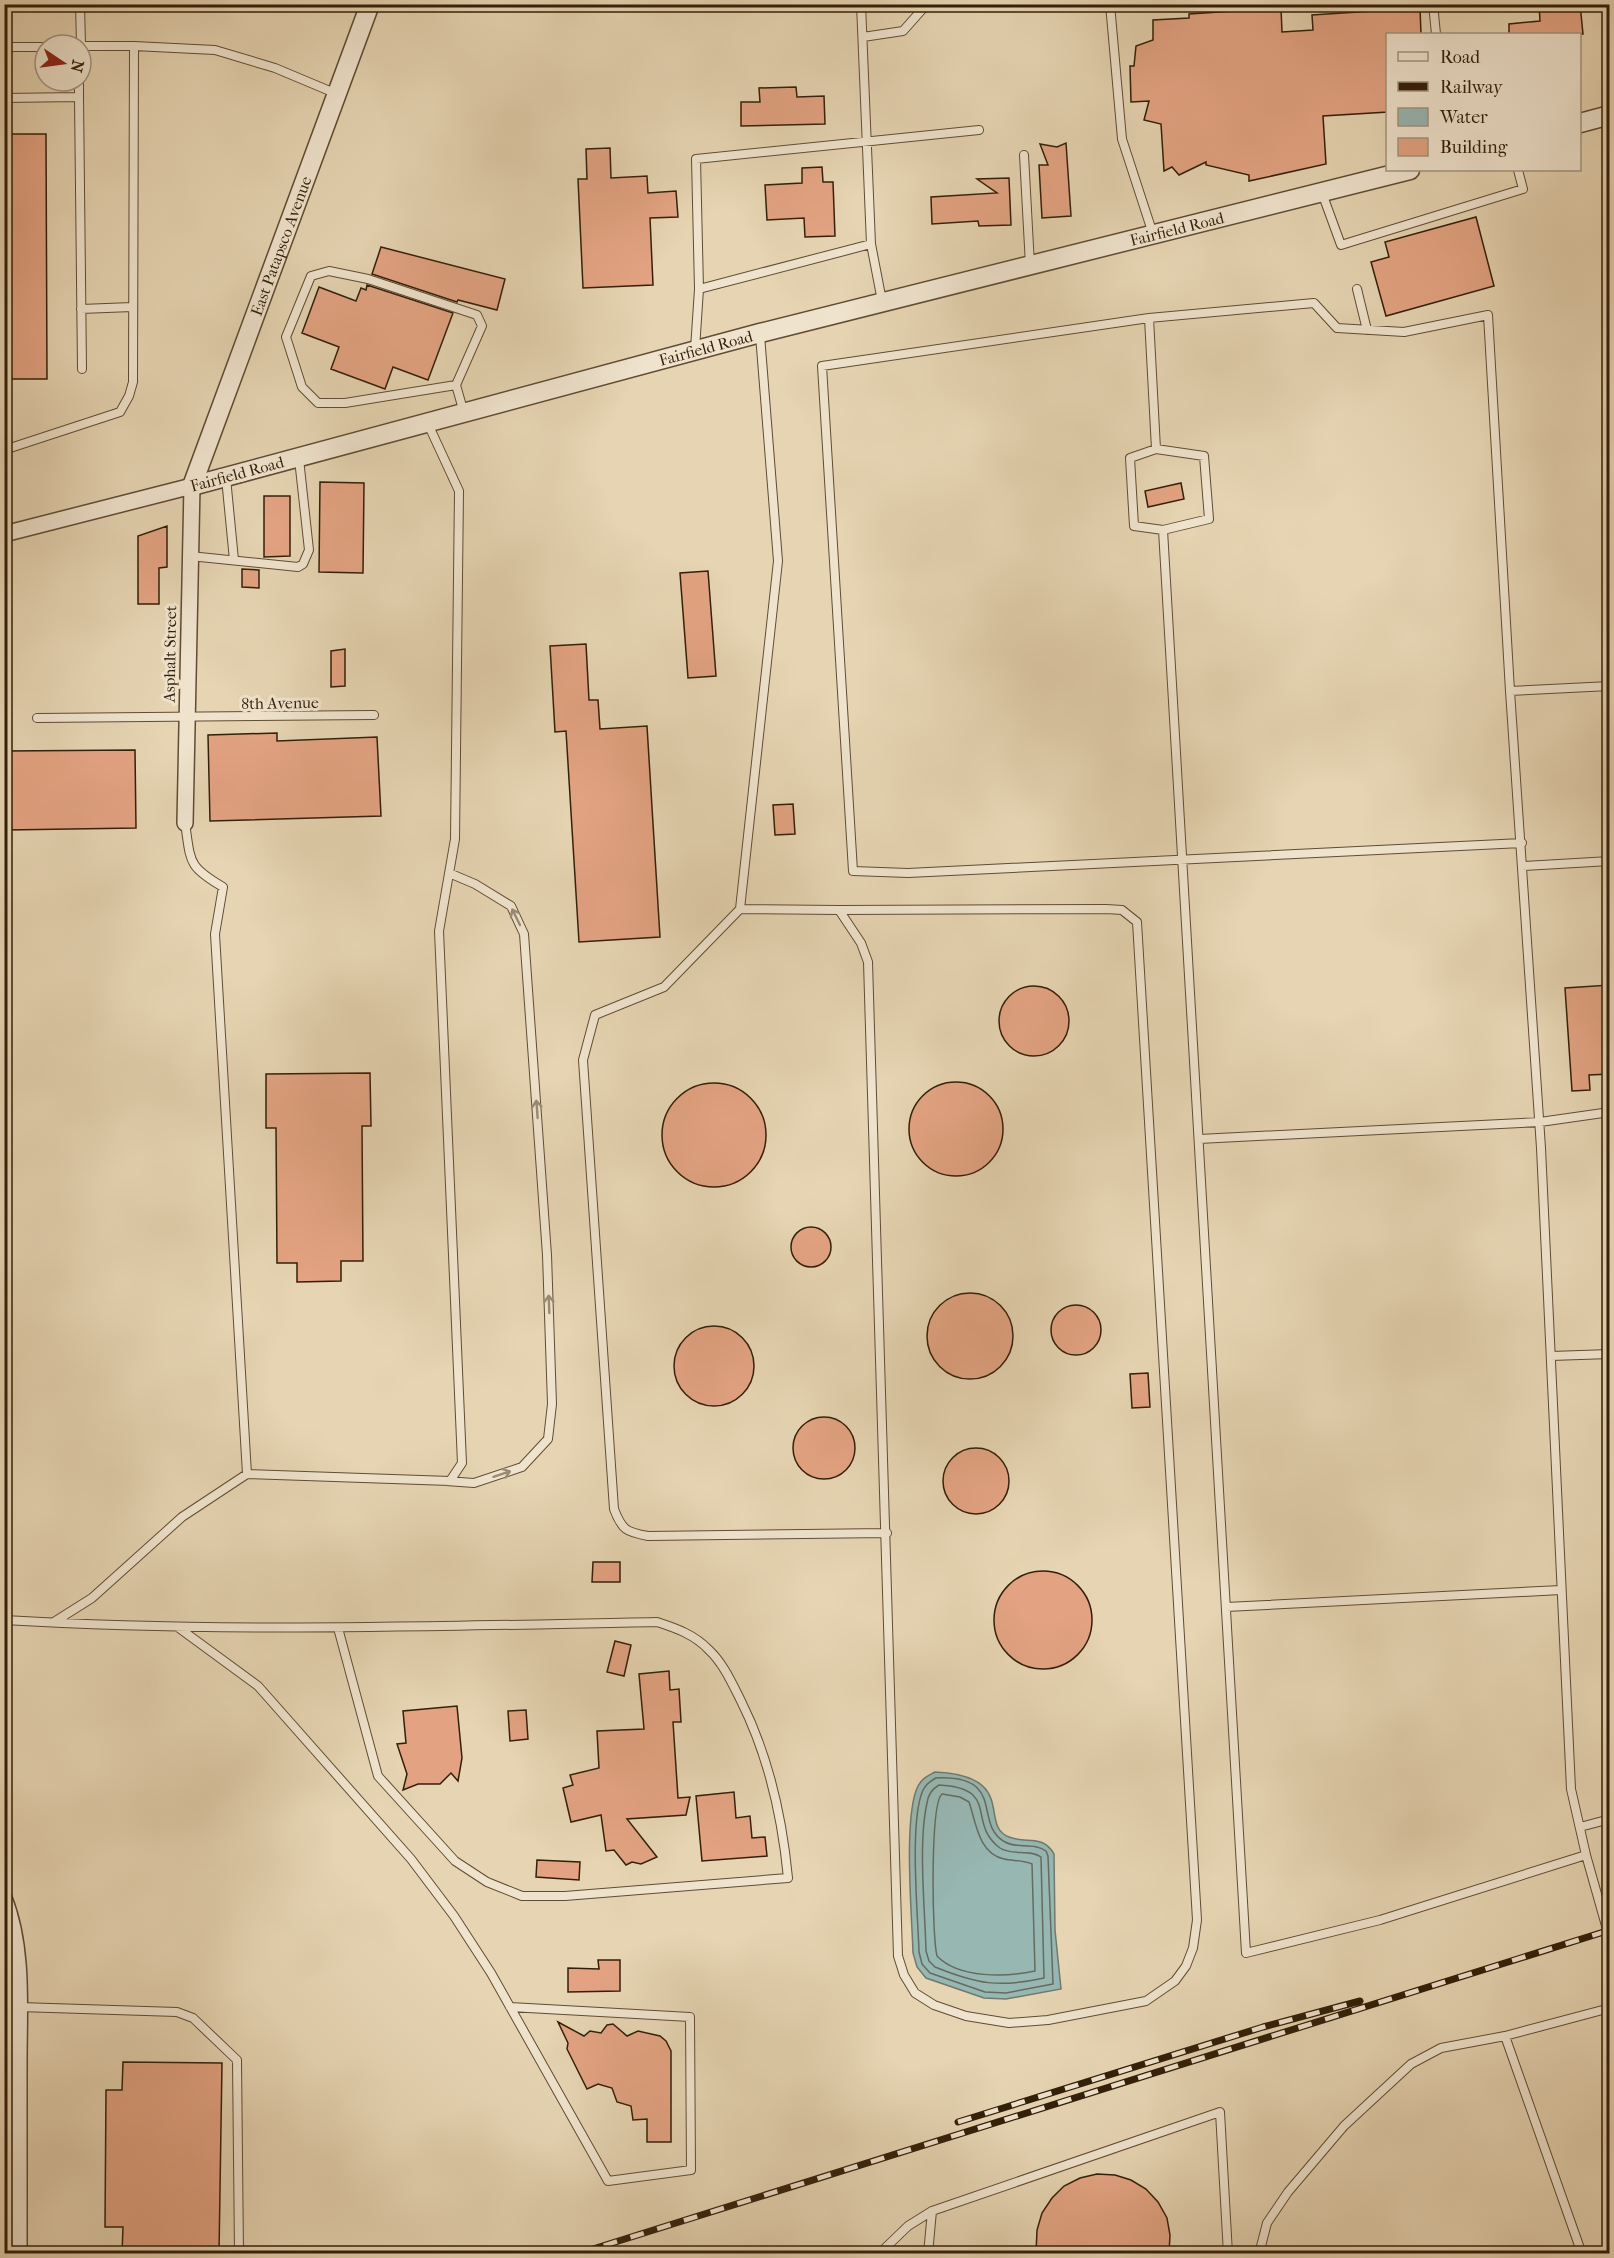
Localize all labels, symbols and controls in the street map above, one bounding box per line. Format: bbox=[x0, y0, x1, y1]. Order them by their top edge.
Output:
north arrow bbox=[33, 33, 93, 93]
legend bbox=[1386, 33, 1581, 171]
text: Road bbox=[1440, 47, 1480, 68]
text: N bbox=[66, 58, 88, 75]
text: Railway bbox=[1440, 77, 1504, 98]
text: Water bbox=[1439, 107, 1488, 128]
text: Building bbox=[1440, 137, 1508, 158]
street label: East Patapsco Avenue bbox=[246, 173, 315, 318]
street label: Fairfield Road bbox=[1128, 207, 1226, 249]
street label: Fairfield Road bbox=[657, 326, 755, 369]
street label: Fairfield Road bbox=[188, 452, 286, 496]
street label: Asphalt Street bbox=[160, 605, 180, 704]
street label: 8th Avenue bbox=[241, 693, 319, 713]
one-way arrow bbox=[510, 908, 522, 926]
one-way arrow bbox=[531, 1100, 542, 1120]
one-way arrow bbox=[543, 1294, 555, 1314]
one-way arrow bbox=[492, 1468, 511, 1479]

